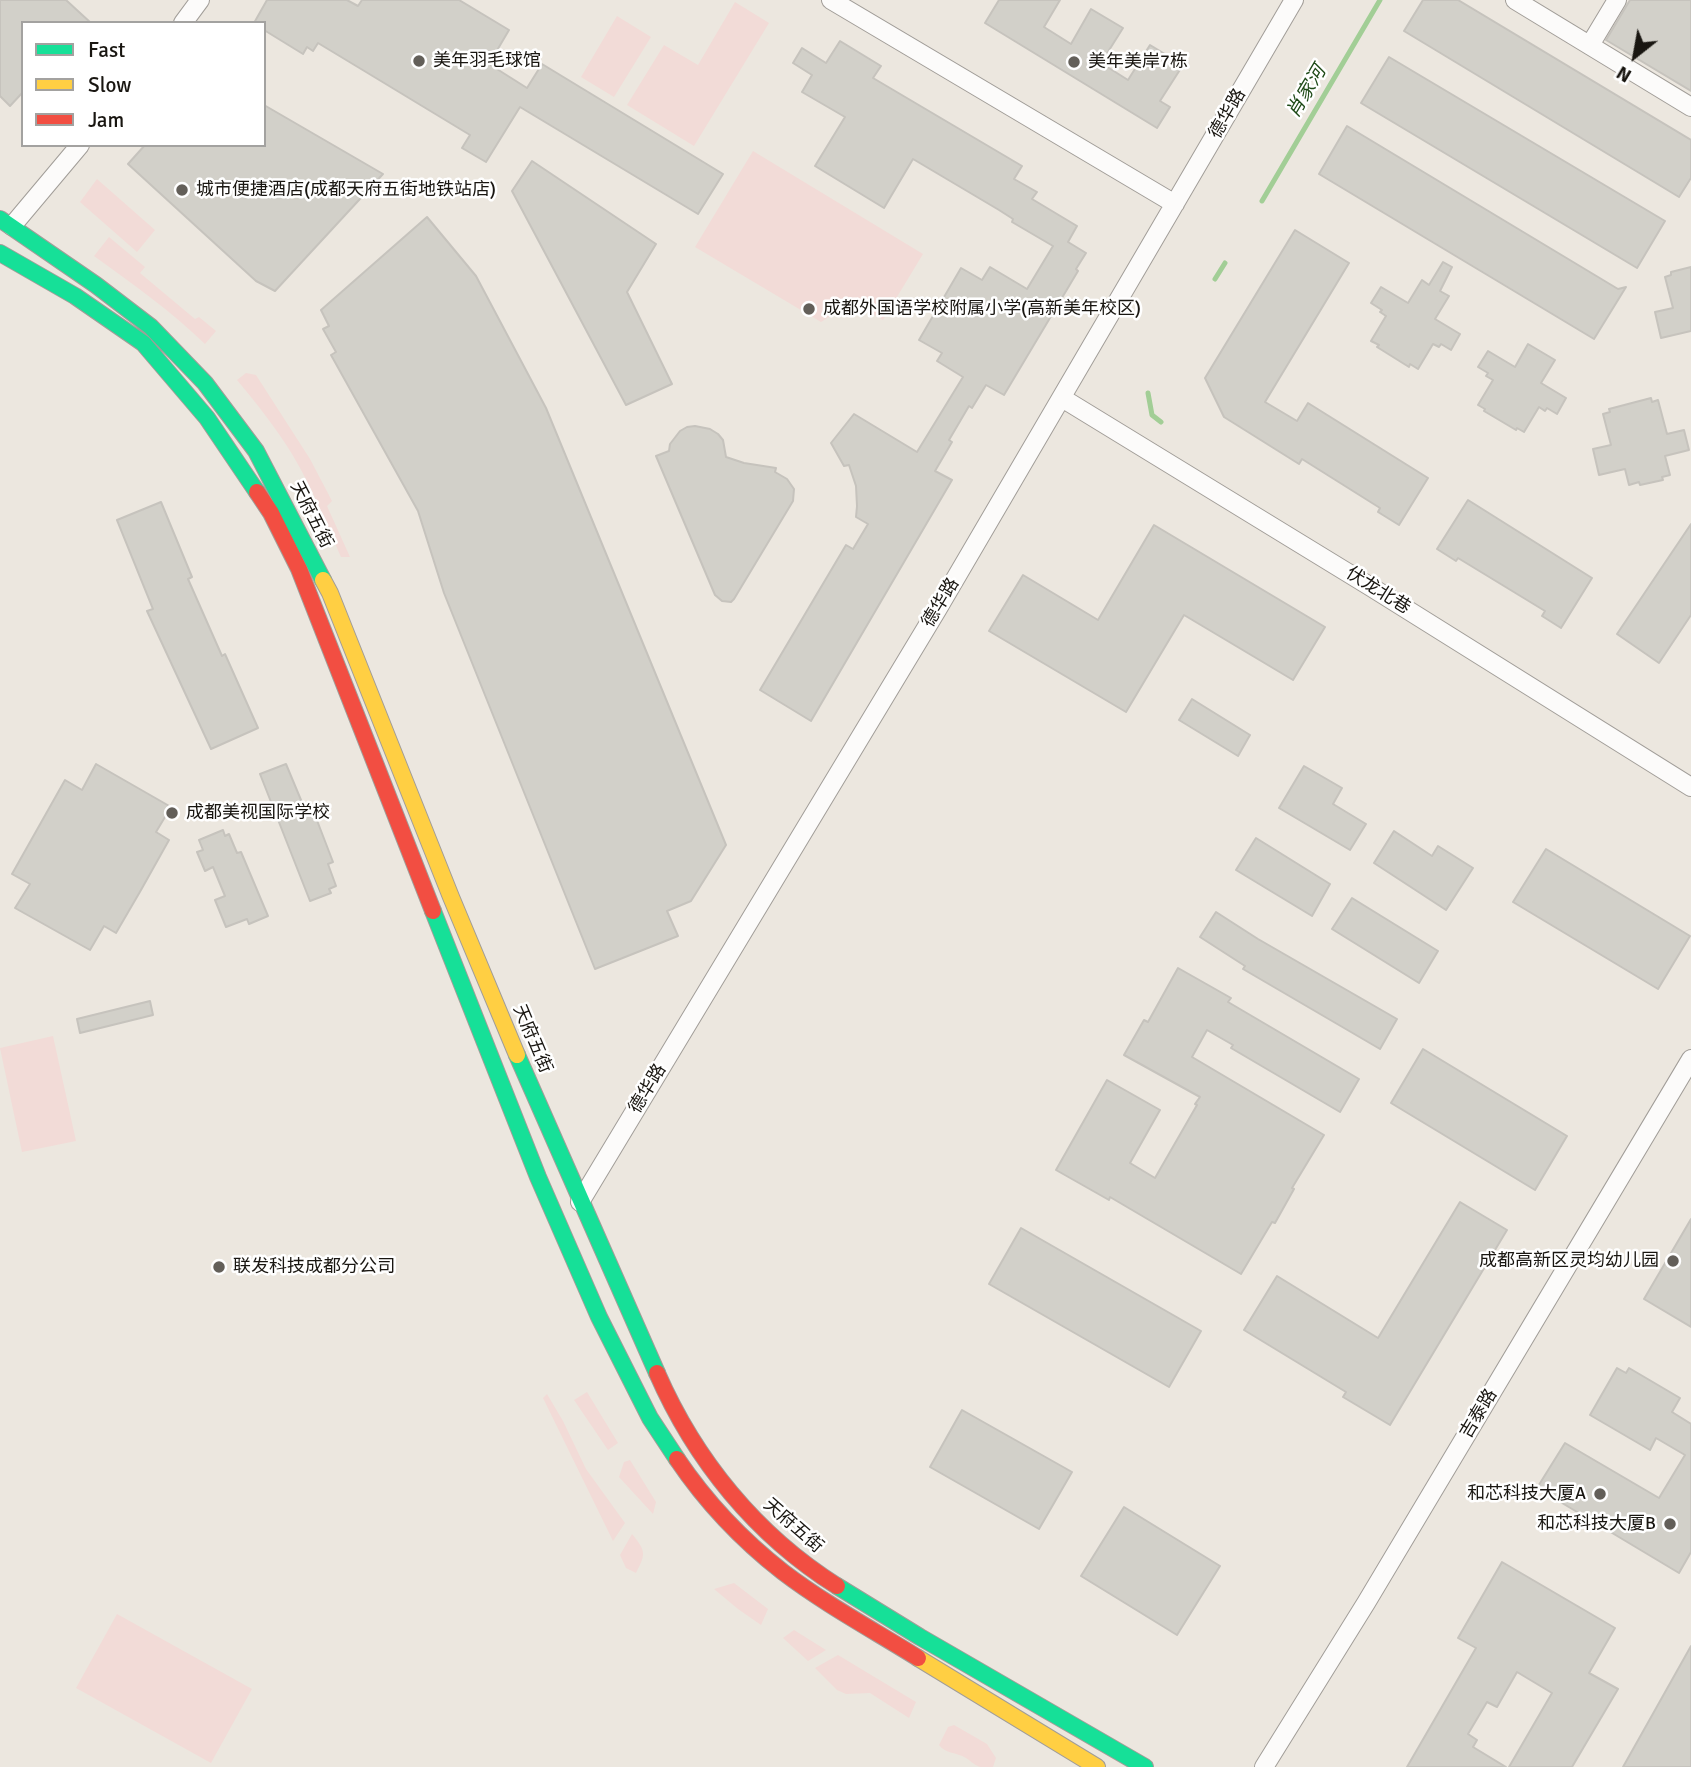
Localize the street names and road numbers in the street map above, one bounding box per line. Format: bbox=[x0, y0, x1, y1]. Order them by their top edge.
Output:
street label: 德华路 bbox=[1205, 85, 1251, 143]
street label: 天府五街 bbox=[285, 478, 337, 552]
street label: 伏龙北巷 bbox=[1342, 563, 1414, 619]
street label: 德华路 bbox=[918, 574, 964, 632]
street label: 天府五街 bbox=[508, 1002, 556, 1076]
street label: 德华路 bbox=[625, 1060, 671, 1118]
street label: 吉泰路 bbox=[1456, 1385, 1502, 1443]
street label: 天府五街 bbox=[759, 1494, 827, 1558]

